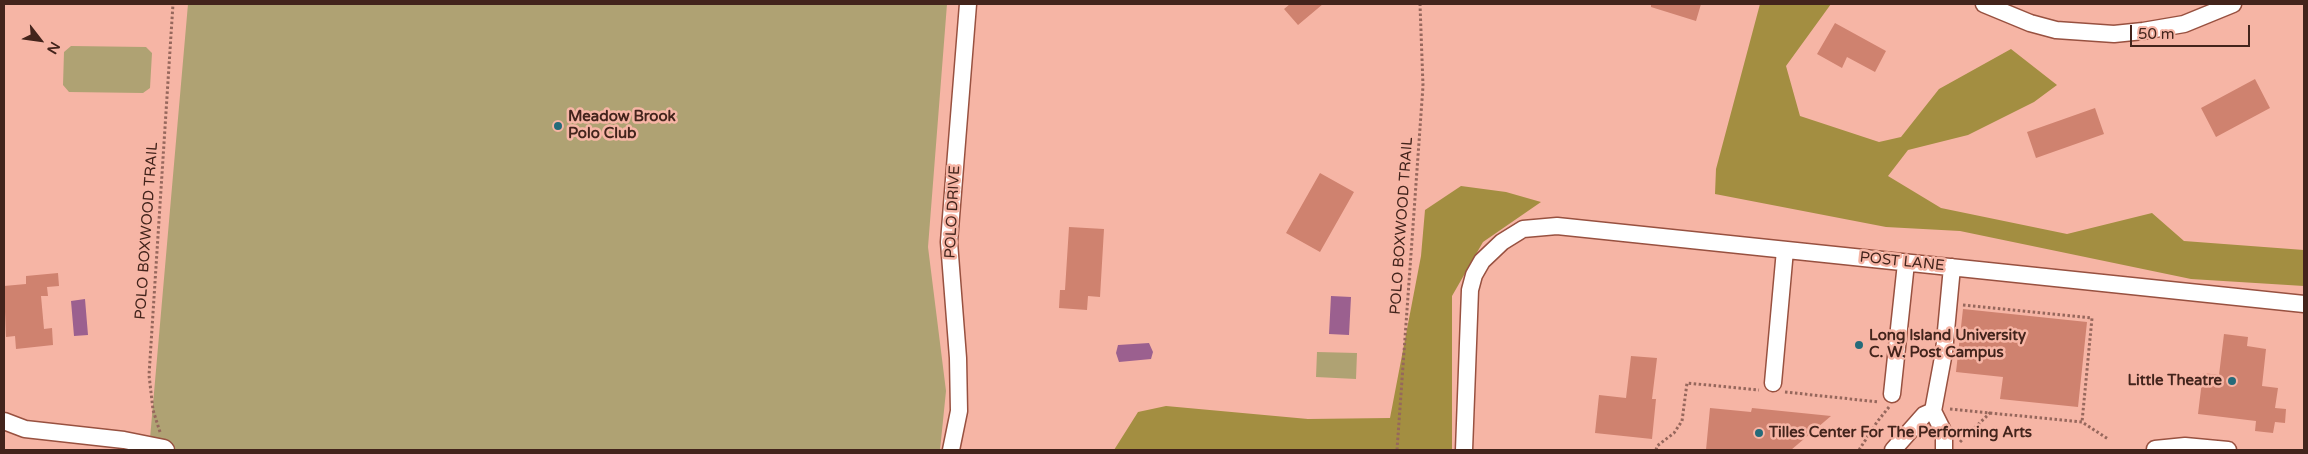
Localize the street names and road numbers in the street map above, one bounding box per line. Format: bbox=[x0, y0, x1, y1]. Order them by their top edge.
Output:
street label: POLO BOXWOOD TRAIL bbox=[1387, 137, 1417, 315]
street label: POLO BOXWOOD TRAIL bbox=[132, 142, 162, 320]
street label: POLO DRIVE bbox=[942, 165, 964, 259]
street label: POST LANE bbox=[1859, 249, 1945, 275]

